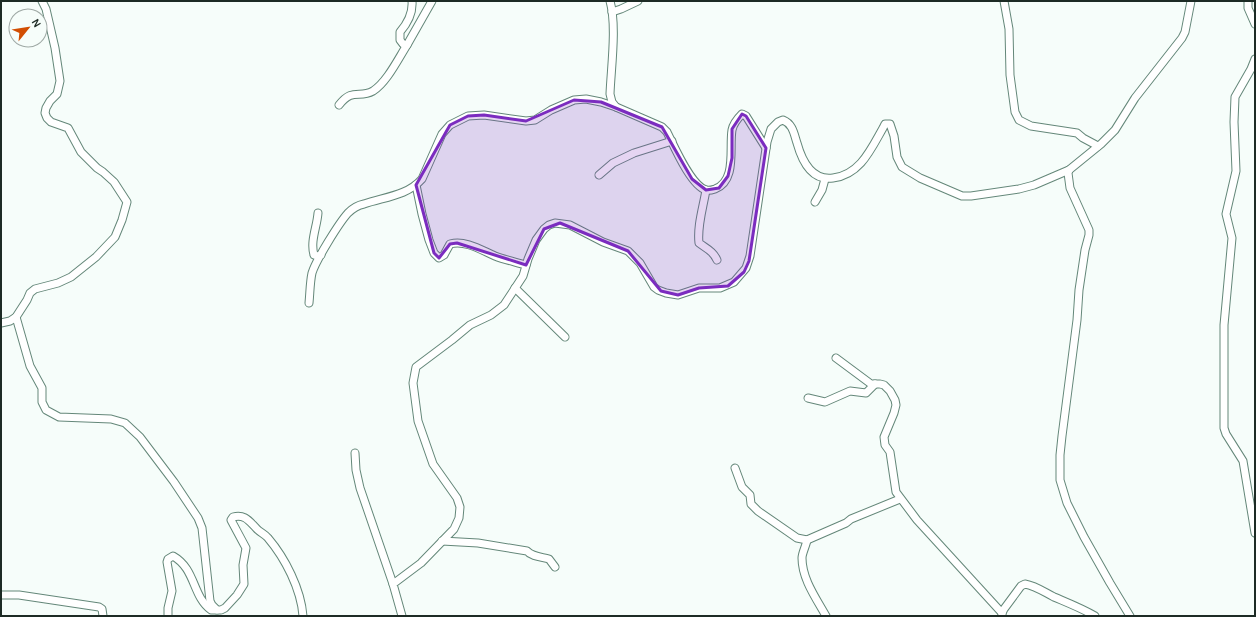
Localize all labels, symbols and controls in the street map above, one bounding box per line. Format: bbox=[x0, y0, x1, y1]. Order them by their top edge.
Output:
north arrow bbox=[8, 8, 48, 48]
text: N bbox=[29, 17, 44, 30]

